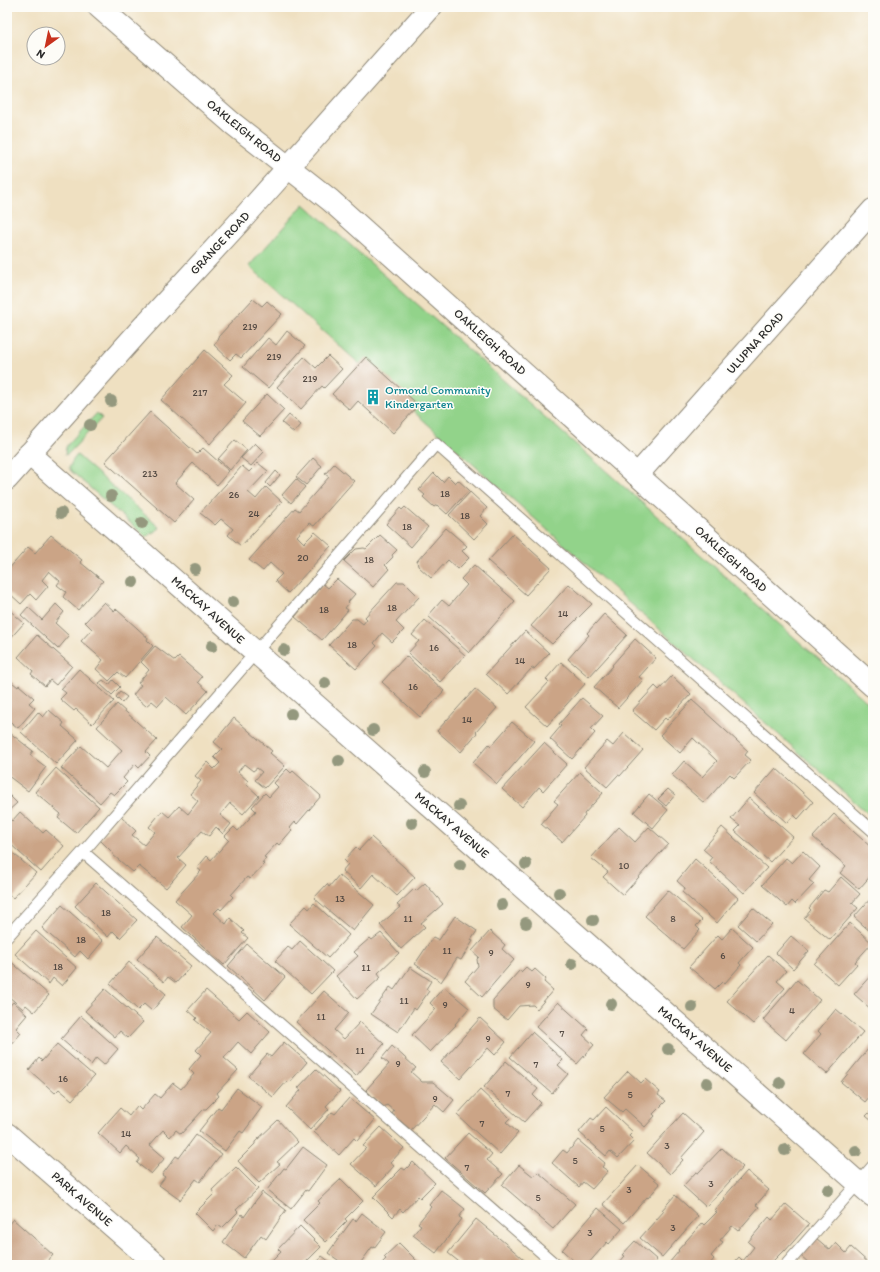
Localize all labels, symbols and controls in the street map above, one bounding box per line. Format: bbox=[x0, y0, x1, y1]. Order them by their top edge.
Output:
north arrow bbox=[26, 26, 66, 66]
text: N bbox=[34, 46, 47, 61]
street label: OAKLEIGH ROAD bbox=[204, 97, 284, 166]
street label: GRANGE ROAD bbox=[187, 209, 253, 277]
street label: OAKLEIGH ROAD bbox=[451, 306, 529, 378]
street label: ULUPNA ROAD bbox=[724, 309, 787, 377]
house number: 219 bbox=[242, 320, 258, 333]
house number: 219 bbox=[266, 350, 282, 363]
house number: 219 bbox=[302, 372, 318, 385]
place label: Ormond Community Kindergarten bbox=[385, 383, 491, 411]
house number: 217 bbox=[193, 386, 207, 399]
building icon: Ormond Community Kindergarten bbox=[364, 388, 382, 406]
house number: 213 bbox=[142, 467, 158, 480]
house number: 18 bbox=[440, 487, 451, 500]
house number: 26 bbox=[229, 488, 239, 501]
house number: 24 bbox=[248, 507, 260, 520]
house number: 18 bbox=[460, 509, 471, 522]
house number: 18 bbox=[402, 520, 413, 533]
street label: OAKLEIGH ROAD bbox=[692, 523, 770, 595]
house number: 20 bbox=[297, 551, 309, 564]
house number: 18 bbox=[364, 553, 375, 566]
street label: MACKAY AVENUE bbox=[168, 573, 248, 647]
house number: 18 bbox=[387, 601, 398, 614]
house number: 18 bbox=[319, 603, 330, 616]
house number: 14 bbox=[558, 607, 568, 620]
house number: 18 bbox=[347, 638, 358, 651]
house number: 16 bbox=[429, 641, 439, 654]
house number: 14 bbox=[515, 654, 525, 667]
house number: 16 bbox=[408, 680, 418, 693]
house number: 14 bbox=[462, 713, 472, 726]
street label: MACKAY AVENUE bbox=[412, 789, 492, 861]
house number: 10 bbox=[619, 859, 629, 872]
house number: 13 bbox=[335, 892, 346, 905]
house number: 18 bbox=[101, 906, 112, 919]
house number: 11 bbox=[403, 912, 413, 925]
house number: 8 bbox=[670, 912, 676, 925]
house number: 18 bbox=[76, 933, 87, 946]
house number: 11 bbox=[442, 944, 452, 957]
house number: 9 bbox=[488, 946, 494, 959]
house number: 6 bbox=[720, 949, 726, 962]
house number: 18 bbox=[53, 960, 64, 973]
house number: 11 bbox=[361, 961, 371, 974]
house number: 9 bbox=[525, 978, 531, 991]
house number: 11 bbox=[399, 994, 409, 1007]
house number: 9 bbox=[442, 998, 448, 1011]
street label: MACKAY AVENUE bbox=[655, 1003, 735, 1075]
house number: 4 bbox=[789, 1004, 795, 1017]
house number: 11 bbox=[316, 1010, 326, 1023]
house number: 7 bbox=[560, 1027, 565, 1040]
house number: 9 bbox=[485, 1032, 491, 1045]
house number: 11 bbox=[355, 1044, 365, 1057]
house number: 9 bbox=[395, 1057, 401, 1070]
house number: 7 bbox=[534, 1058, 539, 1071]
house number: 16 bbox=[58, 1072, 68, 1085]
house number: 7 bbox=[506, 1087, 511, 1100]
house number: 5 bbox=[627, 1088, 633, 1101]
house number: 9 bbox=[432, 1092, 438, 1105]
house number: 7 bbox=[480, 1117, 485, 1130]
house number: 5 bbox=[599, 1122, 605, 1135]
house number: 14 bbox=[121, 1127, 131, 1140]
house number: 3 bbox=[664, 1139, 670, 1152]
house number: 5 bbox=[572, 1154, 578, 1167]
house number: 7 bbox=[465, 1161, 470, 1174]
street label: PARK AVENUE bbox=[49, 1169, 116, 1229]
house number: 3 bbox=[708, 1177, 714, 1190]
house number: 3 bbox=[626, 1183, 632, 1196]
house number: 5 bbox=[535, 1191, 541, 1204]
house number: 3 bbox=[670, 1221, 676, 1234]
house number: 3 bbox=[587, 1226, 593, 1239]

